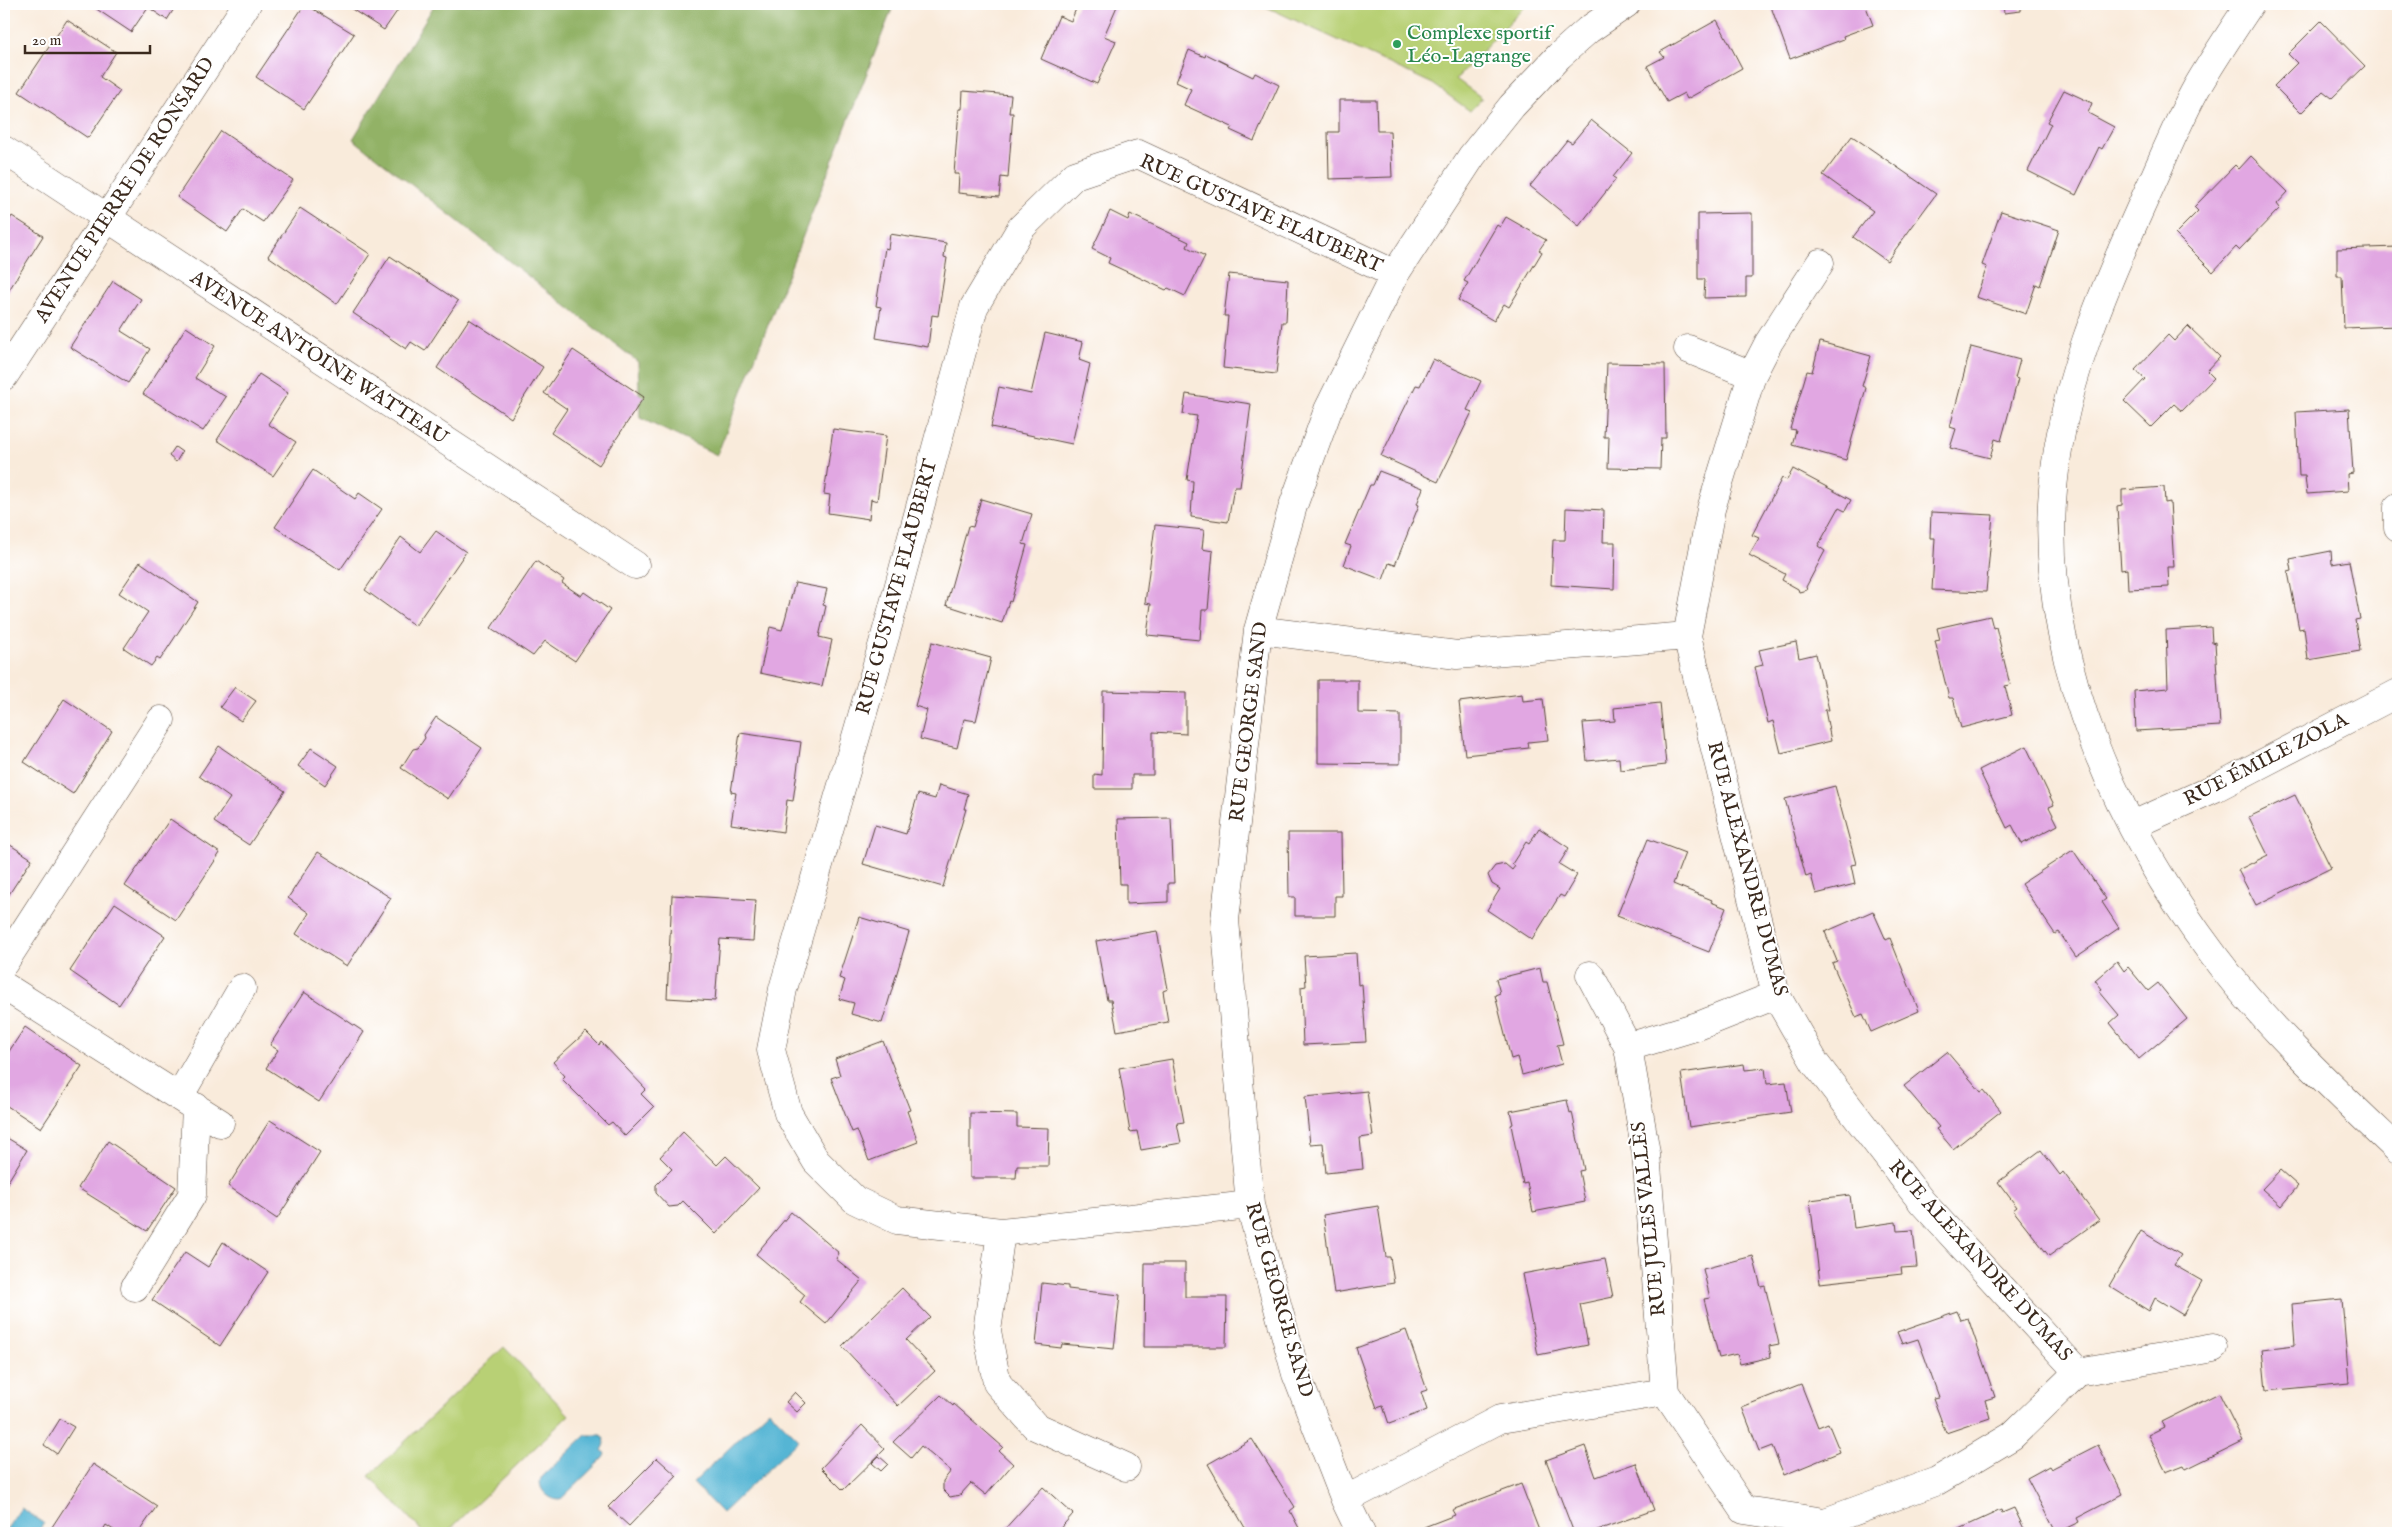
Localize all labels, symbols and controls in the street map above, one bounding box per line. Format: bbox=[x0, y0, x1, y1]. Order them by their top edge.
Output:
place label: Complexe sportif Léo-Lagrange bbox=[1407, 21, 1555, 69]
scale bar bbox=[25, 22, 150, 54]
text: 20 m bbox=[32, 31, 62, 50]
marker: Complexe sportif Léo-Lagrange bbox=[1391, 38, 1403, 50]
street label: AVENUE PIERRE DE RONSARD bbox=[29, 52, 220, 328]
street label: RUE GUSTAVE FLAUBERT bbox=[1136, 149, 1387, 279]
street label: AVENUE ANTOINE WATTEAU bbox=[185, 265, 453, 451]
street label: RUE GUSTAVE FLAUBERT bbox=[851, 456, 943, 717]
street label: RUE GEORGE SAND bbox=[1224, 620, 1274, 824]
street label: RUE ÉMILE ZOLA bbox=[2180, 707, 2353, 812]
street label: RUE ALEXANDRE DUMAS bbox=[1701, 739, 1793, 999]
street label: RUE JULES VALLÈS bbox=[1626, 1120, 1672, 1318]
street label: RUE ALEXANDRE DUMAS bbox=[1883, 1155, 2077, 1367]
street label: RUE GEORGE SAND bbox=[1239, 1200, 1319, 1400]

